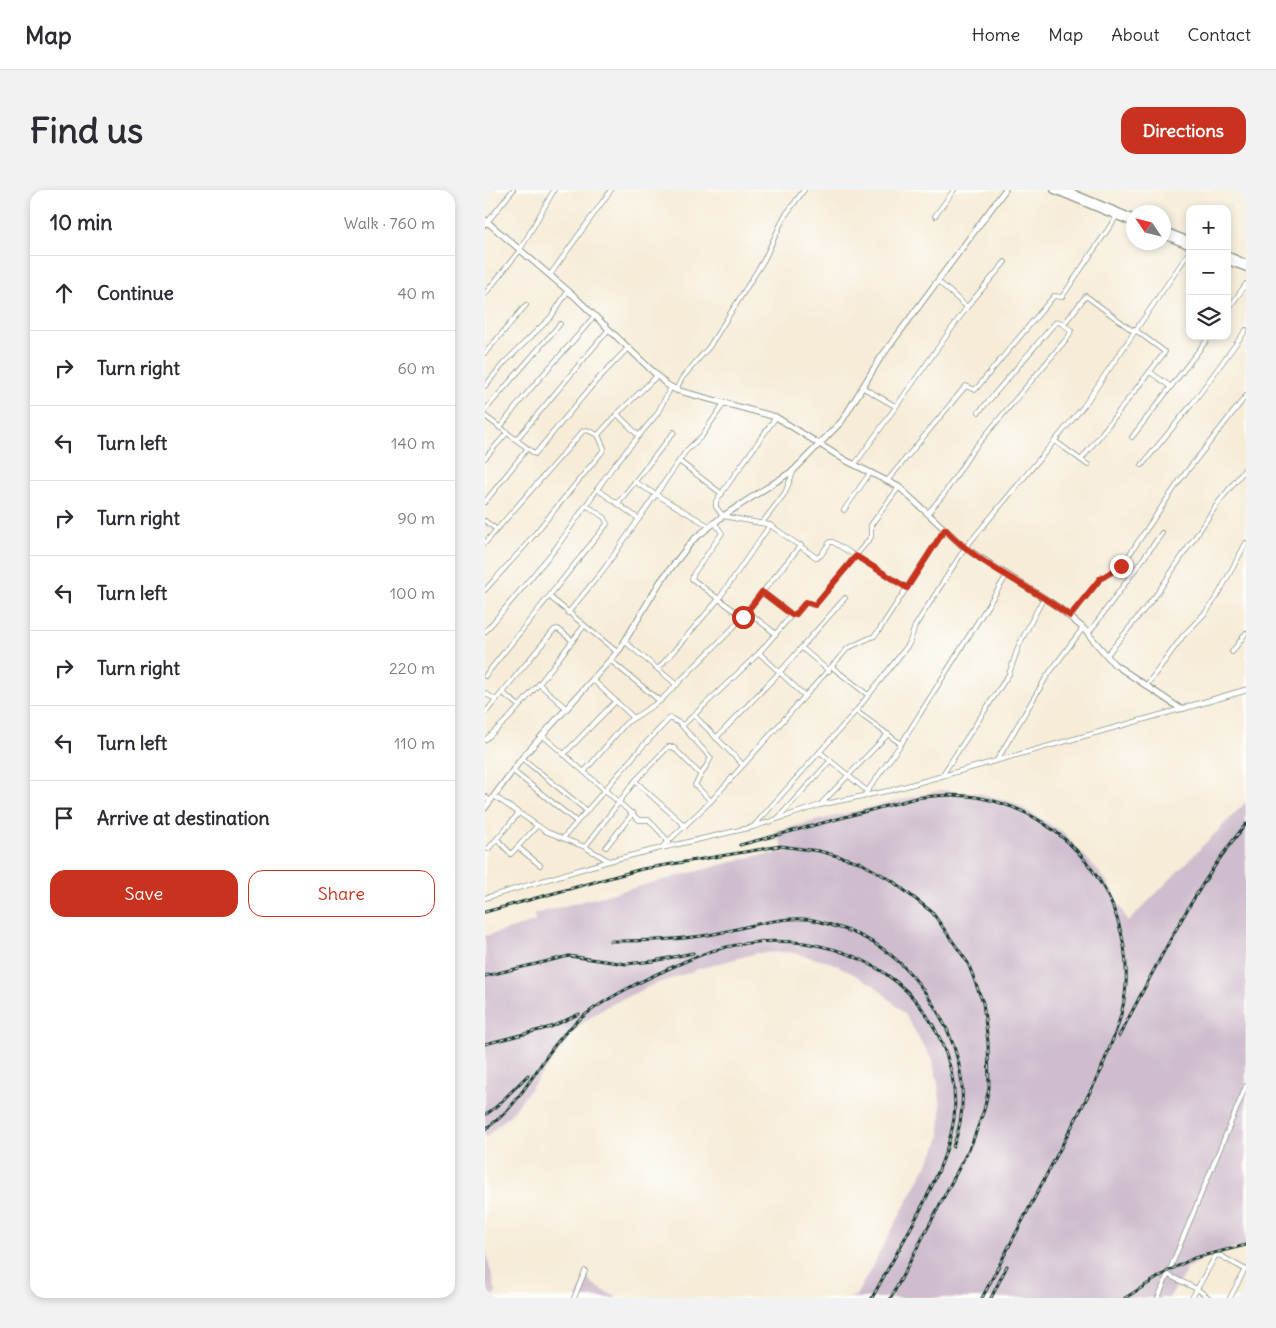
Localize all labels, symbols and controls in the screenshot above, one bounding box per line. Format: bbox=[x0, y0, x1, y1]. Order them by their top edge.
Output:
text: Map bbox=[25, 20, 72, 50]
text: Home bbox=[972, 23, 1020, 46]
text: Map bbox=[1048, 23, 1083, 46]
text: About bbox=[1111, 23, 1159, 46]
text: Contact bbox=[1187, 23, 1251, 46]
button: Directions bbox=[1121, 107, 1246, 154]
text: Find us bbox=[30, 108, 143, 152]
north arrow bbox=[1126, 205, 1171, 250]
map controls bbox=[1186, 205, 1231, 340]
button: + bbox=[1186, 205, 1231, 250]
text: 10 min bbox=[50, 209, 112, 236]
text: Walk · 760 m bbox=[344, 213, 435, 233]
button: − bbox=[1186, 250, 1231, 295]
icon: ahead bbox=[50, 279, 78, 307]
text: Continue bbox=[97, 281, 174, 305]
text: 40 m bbox=[397, 283, 435, 303]
button: layers bbox=[1186, 295, 1231, 340]
icon: right bbox=[50, 354, 78, 382]
text: Turn right bbox=[97, 356, 180, 380]
text: 60 m bbox=[397, 358, 435, 378]
icon: left bbox=[50, 429, 78, 457]
text: Turn left bbox=[97, 431, 167, 455]
text: 140 m bbox=[391, 433, 435, 453]
icon: right bbox=[50, 504, 78, 532]
text: Turn right bbox=[97, 506, 180, 530]
text: 90 m bbox=[397, 508, 435, 528]
route end bbox=[1110, 555, 1133, 578]
icon: left bbox=[50, 579, 78, 607]
text: Turn left bbox=[97, 581, 167, 605]
text: 100 m bbox=[390, 583, 435, 603]
route start bbox=[732, 606, 755, 629]
icon: right bbox=[50, 654, 78, 682]
text: Turn right bbox=[97, 656, 180, 680]
text: 220 m bbox=[389, 658, 435, 678]
icon: left bbox=[50, 729, 78, 757]
text: Turn left bbox=[97, 731, 167, 755]
text: 110 m bbox=[394, 733, 435, 753]
icon: arrive bbox=[50, 804, 78, 832]
text: Arrive at destination bbox=[97, 806, 270, 830]
button: Save bbox=[50, 870, 238, 917]
button: Share bbox=[248, 870, 435, 917]

